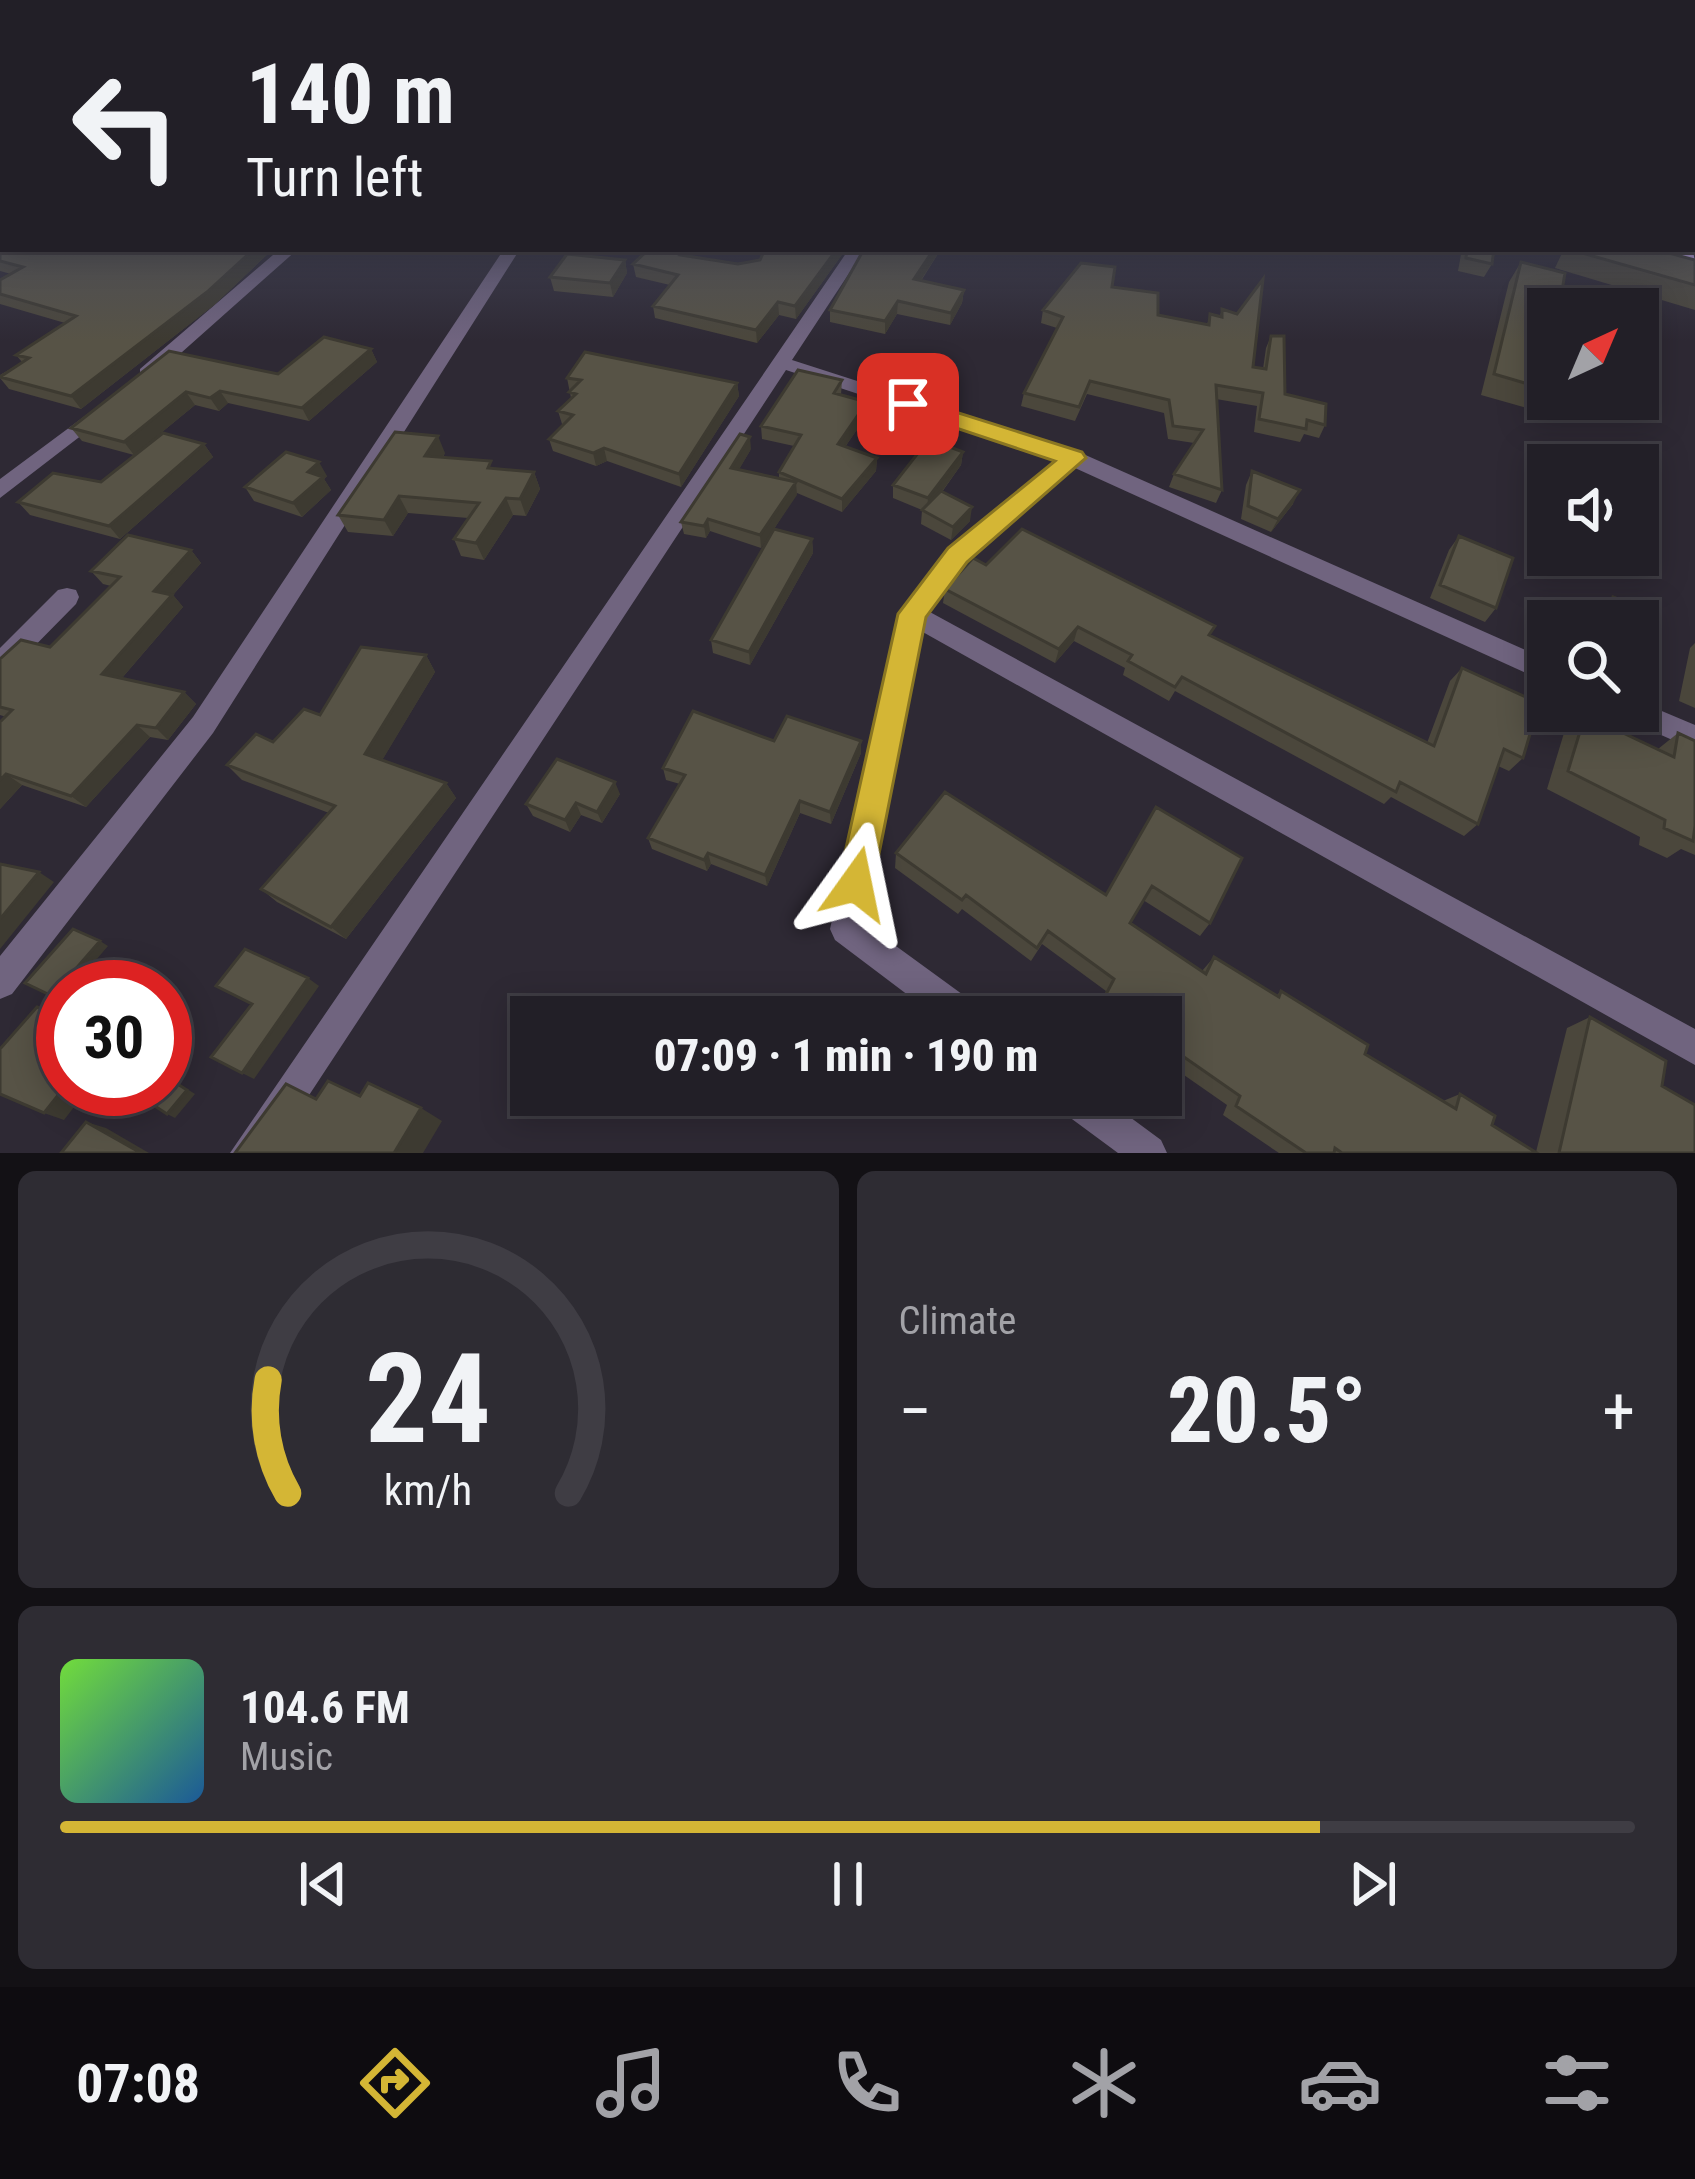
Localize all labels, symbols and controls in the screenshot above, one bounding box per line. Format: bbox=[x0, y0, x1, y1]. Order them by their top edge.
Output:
text: 140 m bbox=[246, 45, 455, 144]
icon: left bbox=[48, 48, 204, 204]
text: Turn left bbox=[246, 146, 423, 209]
north arrow bbox=[1527, 288, 1659, 420]
map controls bbox=[1527, 288, 1659, 732]
pin bbox=[857, 353, 959, 455]
icon: arrive bbox=[875, 371, 941, 437]
button: sound bbox=[1527, 444, 1659, 576]
button: search bbox=[1527, 600, 1659, 732]
position arrow bbox=[793, 821, 919, 947]
speed limit sign: 30 bbox=[36, 960, 192, 1116]
text: 07:09 · 1 min · 190 m bbox=[654, 1029, 1038, 1082]
text: Climate bbox=[899, 1298, 1016, 1344]
text: 24 bbox=[365, 1326, 491, 1472]
text: 20.5° bbox=[1167, 1359, 1367, 1464]
text: − bbox=[899, 1373, 932, 1450]
text: + bbox=[1602, 1373, 1635, 1450]
text: km/h bbox=[384, 1464, 472, 1514]
text: 104.6 FM bbox=[240, 1681, 410, 1734]
text: Music bbox=[240, 1734, 333, 1780]
icon: previous bbox=[290, 1851, 356, 1917]
icon: pause bbox=[815, 1851, 881, 1917]
icon: next bbox=[1340, 1851, 1406, 1917]
icon: directions bbox=[353, 2041, 437, 2125]
icon: music bbox=[589, 2041, 673, 2125]
icon: phone bbox=[825, 2041, 909, 2125]
icon: climate bbox=[1062, 2041, 1146, 2125]
icon: car bbox=[1298, 2041, 1382, 2125]
icon: filters bbox=[1535, 2041, 1619, 2125]
text: 07:08 bbox=[76, 2052, 200, 2115]

